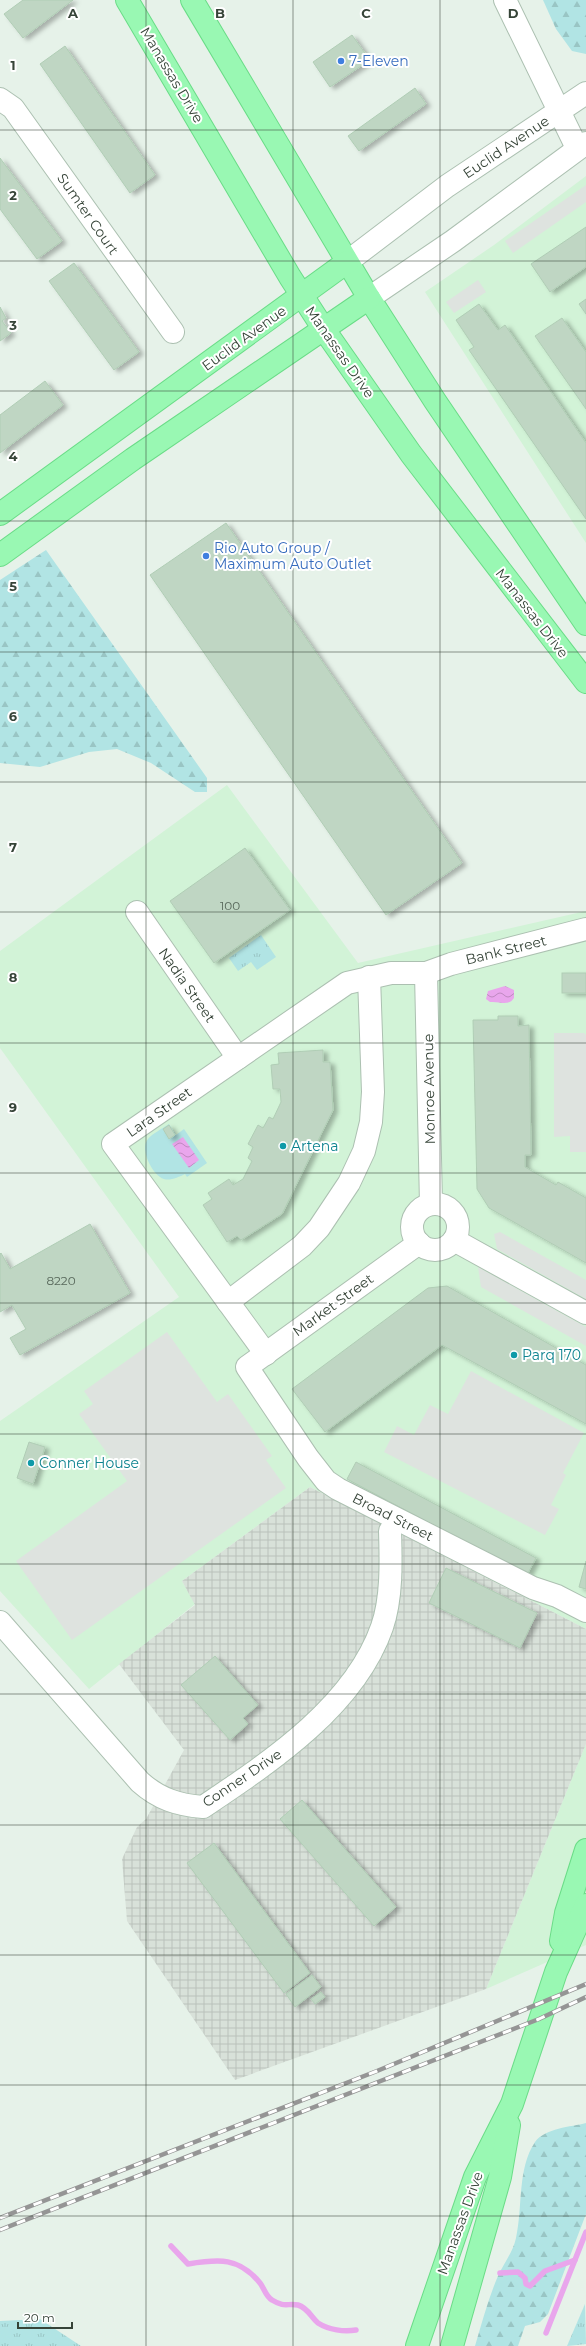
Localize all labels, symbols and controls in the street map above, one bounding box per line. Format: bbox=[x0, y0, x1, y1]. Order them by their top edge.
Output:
text: A bbox=[67, 5, 79, 21]
text: B bbox=[215, 5, 225, 21]
text: C bbox=[361, 5, 371, 21]
text: D bbox=[508, 5, 519, 21]
street label: Manassas Drive bbox=[136, 24, 208, 126]
place label: 7-Eleven bbox=[349, 52, 409, 70]
marker: 7-Eleven bbox=[336, 56, 346, 66]
text: 1 bbox=[10, 57, 16, 73]
street label: Euclid Avenue bbox=[460, 112, 552, 182]
street label: Sumter Court bbox=[53, 170, 123, 258]
text: 2 bbox=[9, 187, 17, 203]
street label: Euclid Avenue bbox=[198, 301, 290, 375]
street label: Manassas Drive bbox=[302, 302, 378, 402]
text: 3 bbox=[8, 317, 17, 333]
text: 4 bbox=[9, 448, 18, 464]
place label: Rio Auto Group / Maximum Auto Outlet bbox=[214, 539, 372, 573]
marker: Rio Auto Group / Maximum Auto Outlet bbox=[201, 551, 211, 561]
street label: Manassas Drive bbox=[492, 565, 572, 661]
text: 5 bbox=[9, 578, 17, 594]
text: 6 bbox=[9, 708, 18, 724]
text: 7 bbox=[9, 839, 17, 855]
house number: 100 bbox=[220, 898, 240, 913]
street label: Bank Street bbox=[464, 931, 549, 969]
street label: Nadia Street bbox=[155, 944, 220, 1026]
text: 8 bbox=[9, 969, 18, 985]
street label: Monroe Avenue bbox=[419, 1033, 439, 1145]
street label: Lara Street bbox=[123, 1083, 195, 1141]
text: 9 bbox=[9, 1099, 17, 1115]
place label: Artena bbox=[291, 1137, 338, 1155]
marker: Artena bbox=[278, 1141, 288, 1151]
street label: Market Street bbox=[289, 1270, 377, 1340]
house number: 8220 bbox=[46, 1273, 76, 1288]
place label: Parq 170 bbox=[522, 1346, 581, 1364]
marker: Parq 170 bbox=[509, 1350, 519, 1360]
place label: Conner House bbox=[39, 1454, 139, 1472]
marker: Conner House bbox=[26, 1458, 36, 1468]
street label: Broad Street bbox=[350, 1489, 437, 1545]
street label: Conner Drive bbox=[199, 1745, 285, 1811]
street label: Manassas Drive bbox=[433, 2169, 487, 2277]
scale bar bbox=[18, 2304, 72, 2330]
text: 20 m bbox=[24, 2310, 55, 2325]

